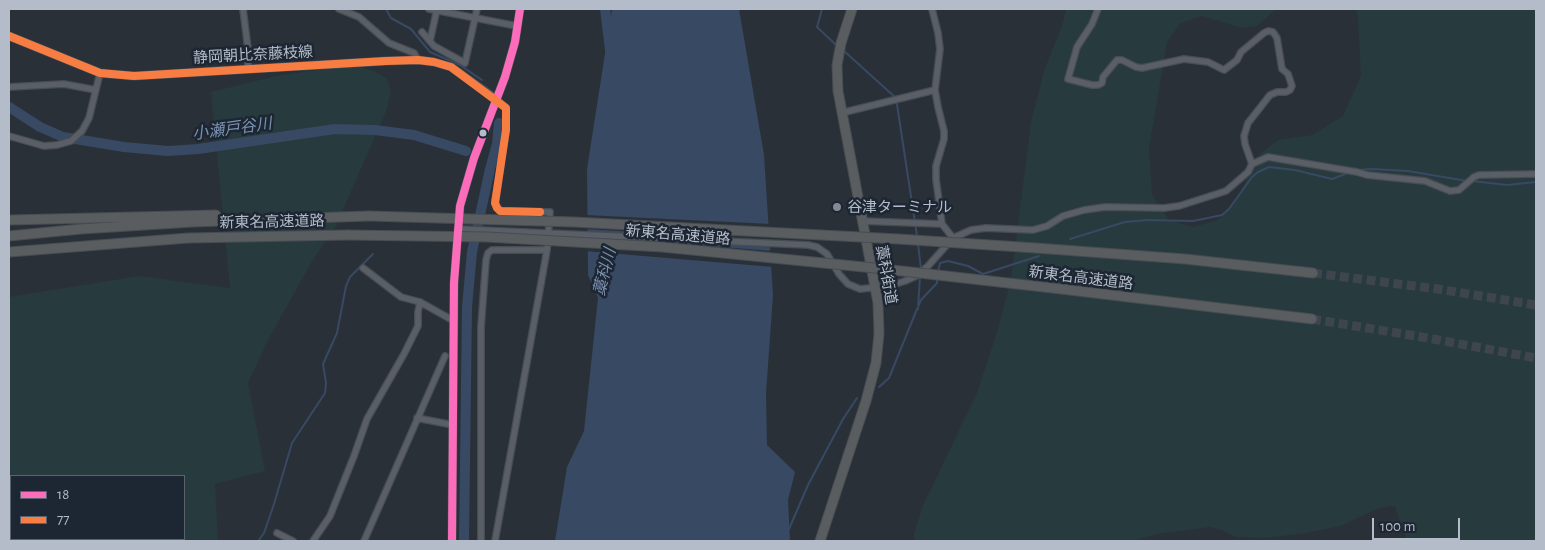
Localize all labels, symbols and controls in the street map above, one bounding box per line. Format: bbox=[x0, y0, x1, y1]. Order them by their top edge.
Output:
street label: 静岡朝比奈藤枝線 bbox=[193, 43, 313, 67]
water label: 小瀬戸谷川 bbox=[191, 114, 273, 144]
unlabelled marker bbox=[478, 128, 488, 138]
place label: 谷津ターミナル bbox=[847, 198, 952, 216]
marker: 谷津ターミナル bbox=[831, 201, 843, 213]
street label: 新東名高速道路 bbox=[219, 212, 325, 232]
street label: 新東名高速道路 bbox=[625, 221, 731, 249]
street label: 藁科街道 bbox=[872, 244, 900, 306]
water label: 藁科川 bbox=[590, 246, 620, 298]
street label: 新東名高速道路 bbox=[1028, 263, 1134, 293]
legend bbox=[10, 475, 185, 540]
text: 18 bbox=[57, 487, 69, 502]
scale bar bbox=[1375, 508, 1462, 540]
text: 77 bbox=[57, 512, 70, 527]
text: 100 m bbox=[1380, 519, 1415, 534]

